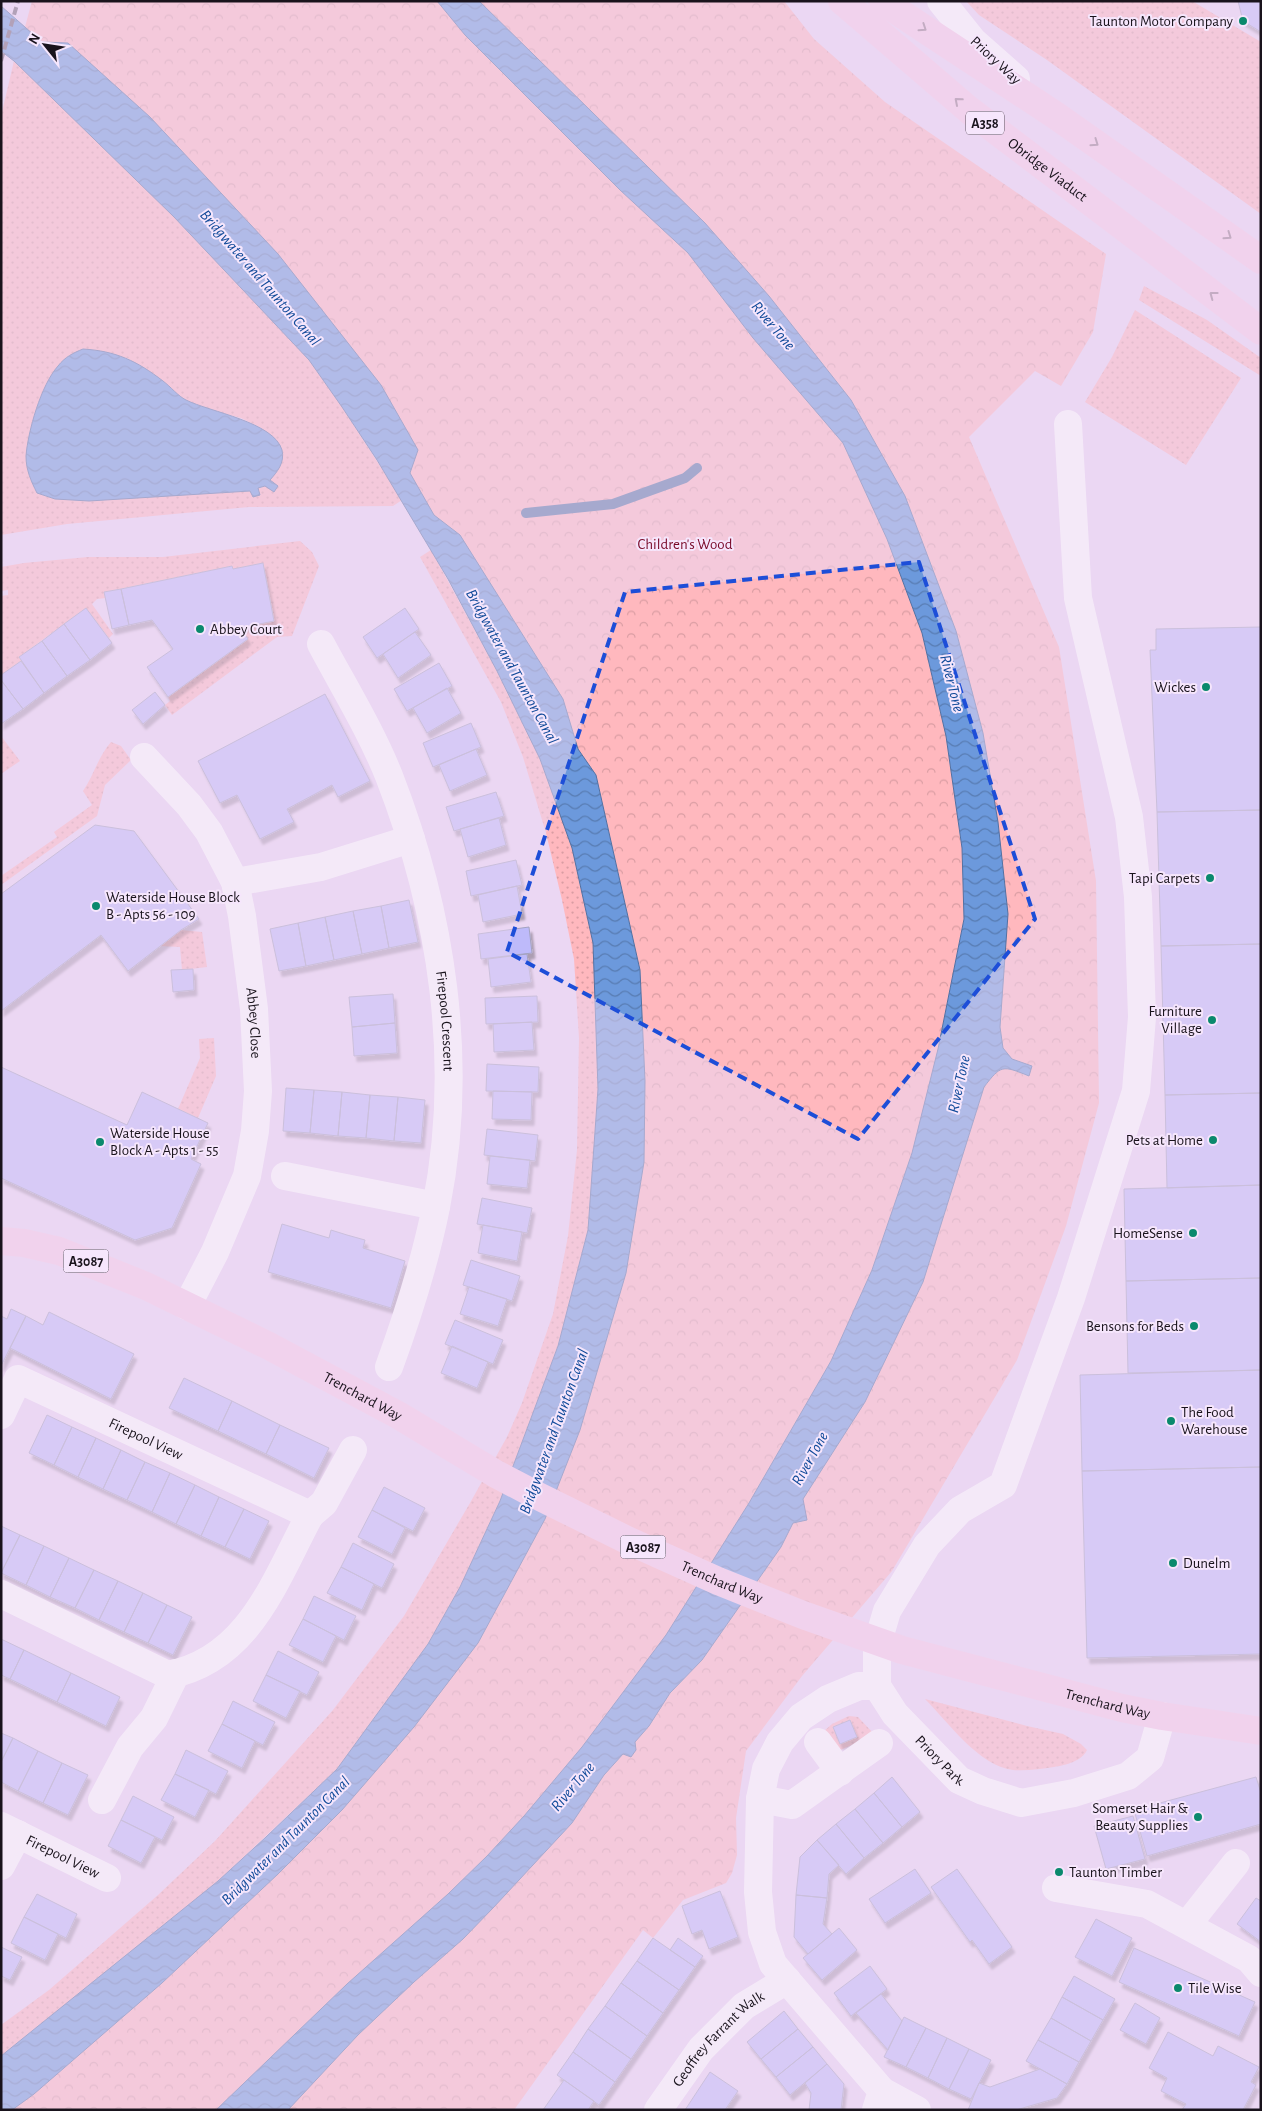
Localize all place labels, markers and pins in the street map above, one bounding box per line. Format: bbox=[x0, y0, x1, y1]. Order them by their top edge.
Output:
place label: Taunton Motor Company bbox=[1089, 14, 1234, 29]
marker: Taunton Motor Company bbox=[1237, 15, 1249, 27]
place label: Abbey Court bbox=[210, 622, 282, 637]
marker: Abbey Court bbox=[194, 623, 206, 635]
place label: Wickes bbox=[1154, 680, 1196, 695]
marker: Wickes bbox=[1200, 681, 1212, 693]
place label: Tapi Carpets bbox=[1129, 871, 1200, 886]
marker: Tapi Carpets bbox=[1204, 872, 1216, 884]
place label: Waterside House Block B - Apts 56 - 109 bbox=[106, 890, 240, 922]
marker: Waterside House Block B - Apts 56 - 109 bbox=[90, 900, 102, 912]
place label: Furniture Village bbox=[1148, 1004, 1202, 1036]
marker: Furniture Village bbox=[1206, 1014, 1218, 1026]
place label: Waterside House Block A - Apts 1 - 55 bbox=[110, 1126, 219, 1158]
place label: Pets at Home bbox=[1126, 1133, 1203, 1148]
marker: Pets at Home bbox=[1207, 1134, 1219, 1146]
marker: Waterside House Block A - Apts 1 - 55 bbox=[94, 1136, 106, 1148]
place label: HomeSense bbox=[1113, 1226, 1183, 1241]
marker: HomeSense bbox=[1187, 1227, 1199, 1239]
place label: Bensons for Beds bbox=[1086, 1319, 1184, 1334]
marker: Bensons for Beds bbox=[1188, 1320, 1200, 1332]
place label: The Food Warehouse bbox=[1181, 1405, 1247, 1437]
marker: The Food Warehouse bbox=[1165, 1415, 1177, 1427]
place label: Dunelm bbox=[1183, 1556, 1231, 1571]
marker: Dunelm bbox=[1167, 1557, 1179, 1569]
place label: Somerset Hair & Beauty Supplies bbox=[1092, 1801, 1189, 1833]
marker: Somerset Hair & Beauty Supplies bbox=[1192, 1811, 1204, 1823]
place label: Taunton Timber bbox=[1069, 1865, 1162, 1880]
marker: Taunton Timber bbox=[1053, 1866, 1065, 1878]
place label: Tile Wise bbox=[1188, 1981, 1242, 1996]
marker: Tile Wise bbox=[1172, 1982, 1184, 1994]

